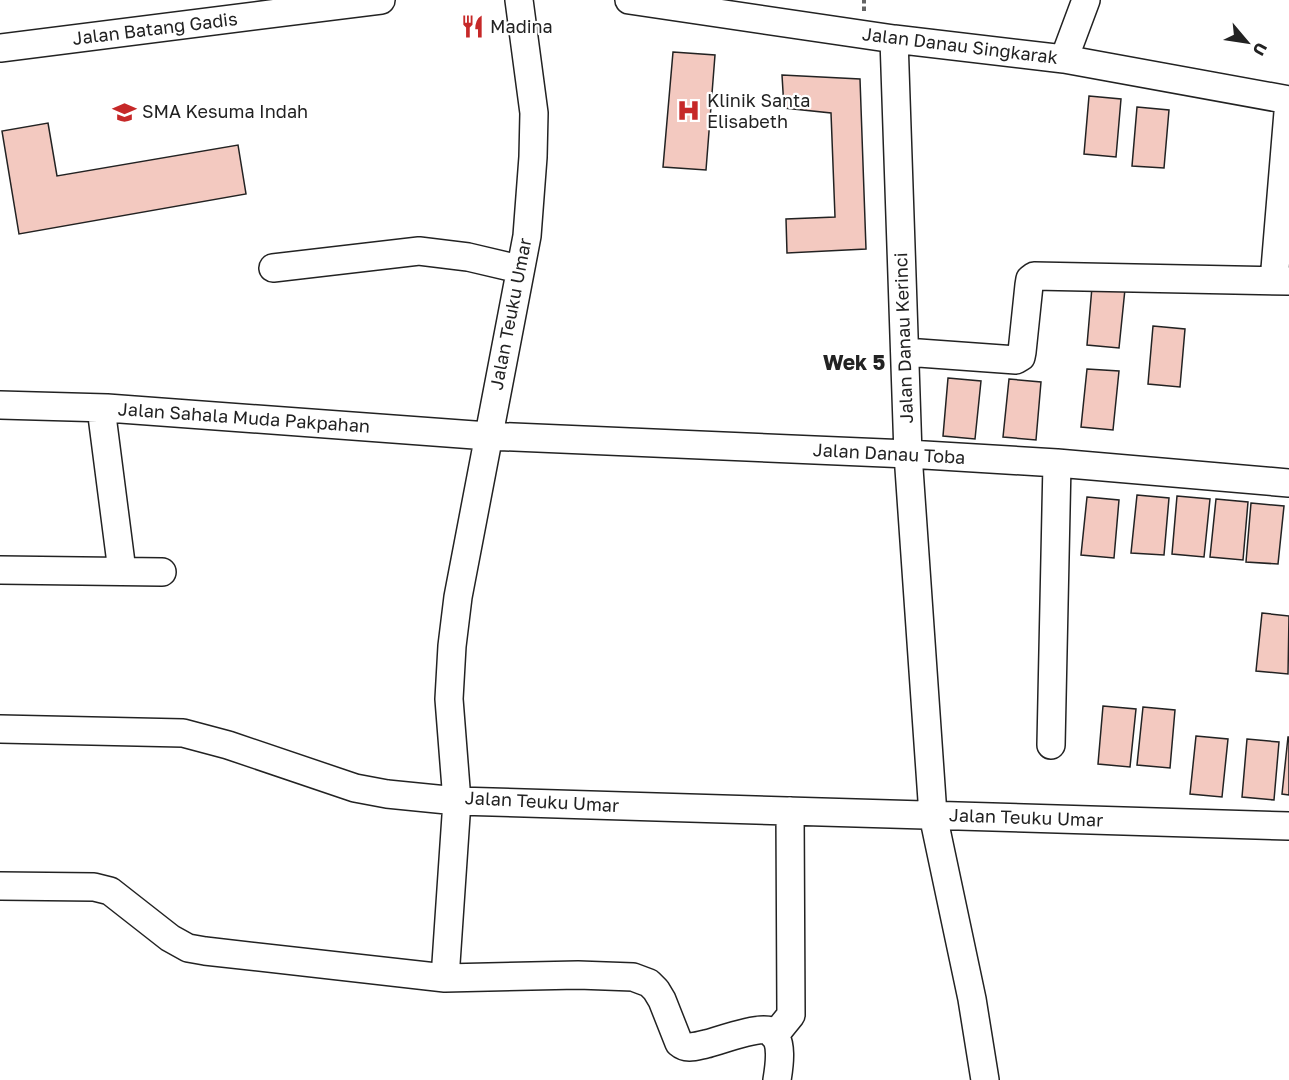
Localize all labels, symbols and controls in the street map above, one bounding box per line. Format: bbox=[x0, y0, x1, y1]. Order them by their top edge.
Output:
street label: Jalan Batang Gadis bbox=[71, 7, 239, 49]
north arrow bbox=[1217, 12, 1277, 72]
restaurant icon: Madina bbox=[459, 14, 485, 40]
place label: Madina bbox=[490, 15, 553, 37]
street label: Jalan Danau Singkarak bbox=[861, 22, 1059, 68]
text: U bbox=[1249, 39, 1272, 59]
place label: Klinik Santa Elisabeth bbox=[707, 89, 810, 132]
hospital icon: Klinik Santa Elisabeth bbox=[676, 98, 702, 124]
school or university icon: SMA Kesuma Indah bbox=[111, 99, 137, 125]
place label: SMA Kesuma Indah bbox=[142, 100, 308, 122]
street label: Jalan Teuku Umar bbox=[484, 236, 536, 392]
street label: Jalan Danau Kerinci bbox=[889, 252, 917, 424]
district label: Wek 5 bbox=[823, 349, 885, 375]
street label: Jalan Sahala Muda Pakpahan bbox=[117, 397, 371, 437]
street label: Jalan Danau Toba bbox=[812, 438, 966, 468]
street label: Jalan Teuku Umar bbox=[464, 786, 620, 816]
street label: Jalan Teuku Umar bbox=[949, 803, 1104, 831]

